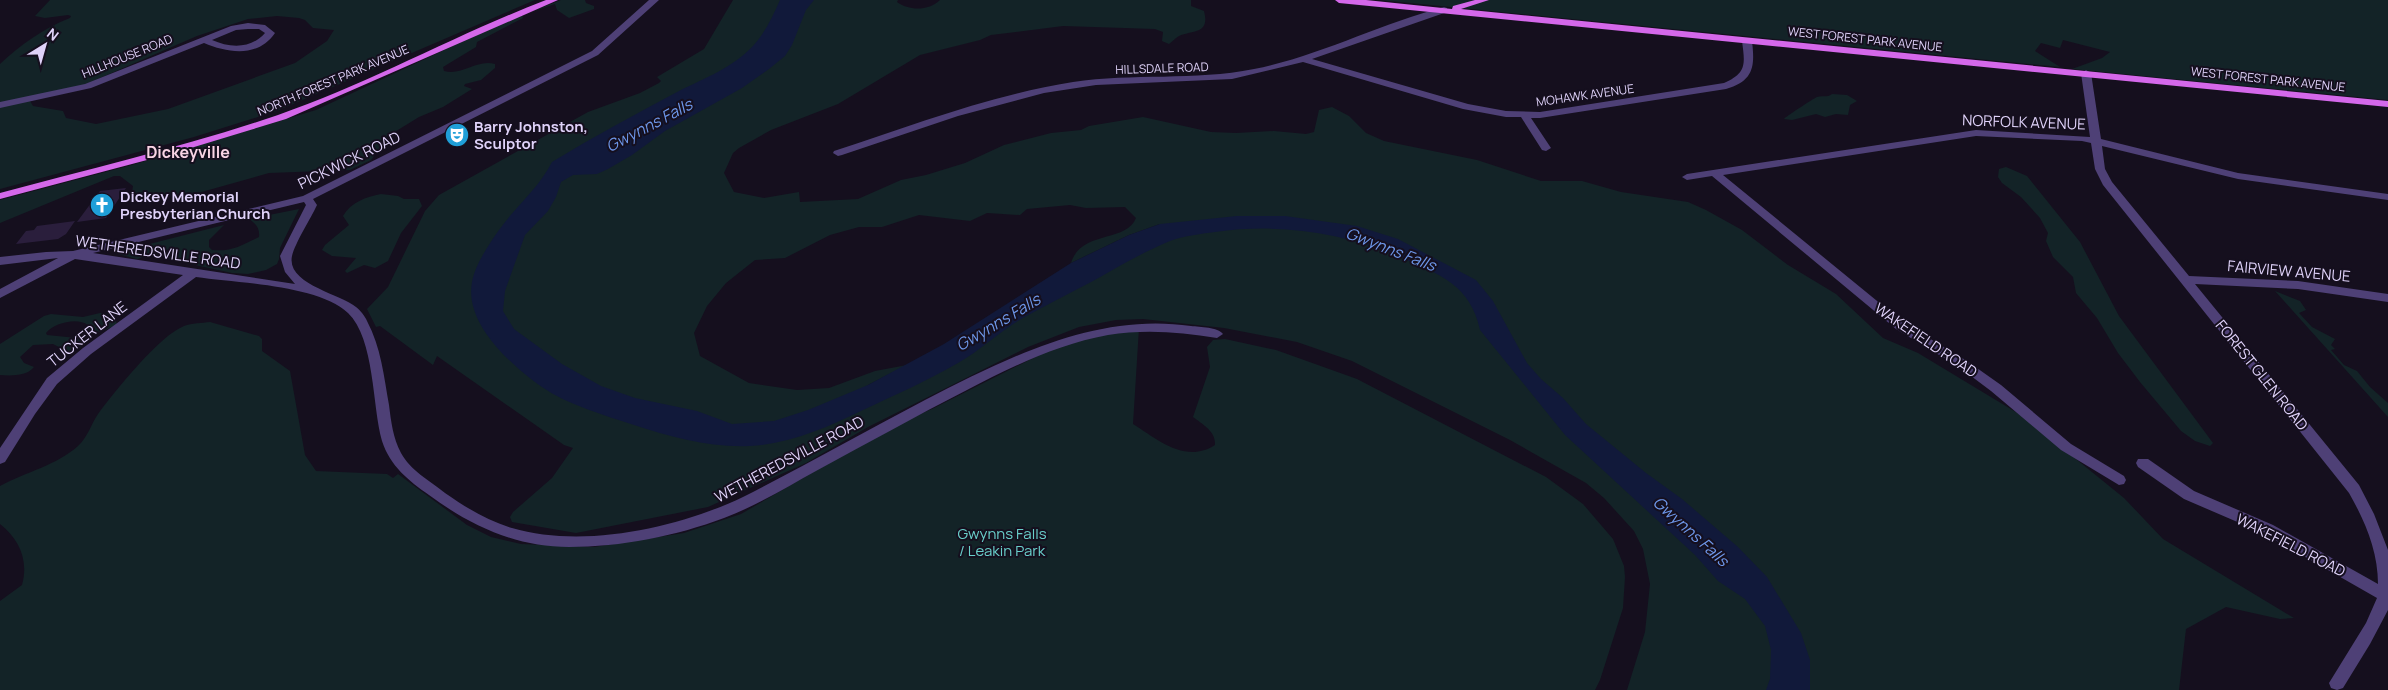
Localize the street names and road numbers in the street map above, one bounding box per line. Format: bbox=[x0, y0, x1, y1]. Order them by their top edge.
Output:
street label: WEST FOREST PARK AVENUE bbox=[1787, 22, 1943, 56]
street label: HILLHOUSE ROAD bbox=[79, 30, 175, 82]
street label: NORTH FOREST PARK AVENUE bbox=[255, 40, 412, 120]
street label: HILLSDALE ROAD bbox=[1115, 58, 1209, 78]
street label: WEST FOREST PARK AVENUE bbox=[2190, 62, 2346, 96]
street label: MOHAWK AVENUE bbox=[1535, 80, 1635, 110]
street label: NORFOLK AVENUE bbox=[1962, 109, 2086, 135]
street label: PICKWICK ROAD bbox=[294, 126, 404, 194]
street label: WETHEREDSVILLE ROAD bbox=[74, 230, 242, 274]
street label: FAIRVIEW AVENUE bbox=[2227, 255, 2351, 287]
street label: TUCKER LANE bbox=[43, 296, 131, 372]
street label: WAKEFIELD ROAD bbox=[1870, 298, 1982, 382]
street label: FOREST GLEN ROAD bbox=[2211, 315, 2313, 435]
street label: WETHEREDSVILLE ROAD bbox=[711, 411, 867, 507]
street label: WAKEFIELD ROAD bbox=[2233, 508, 2349, 582]

